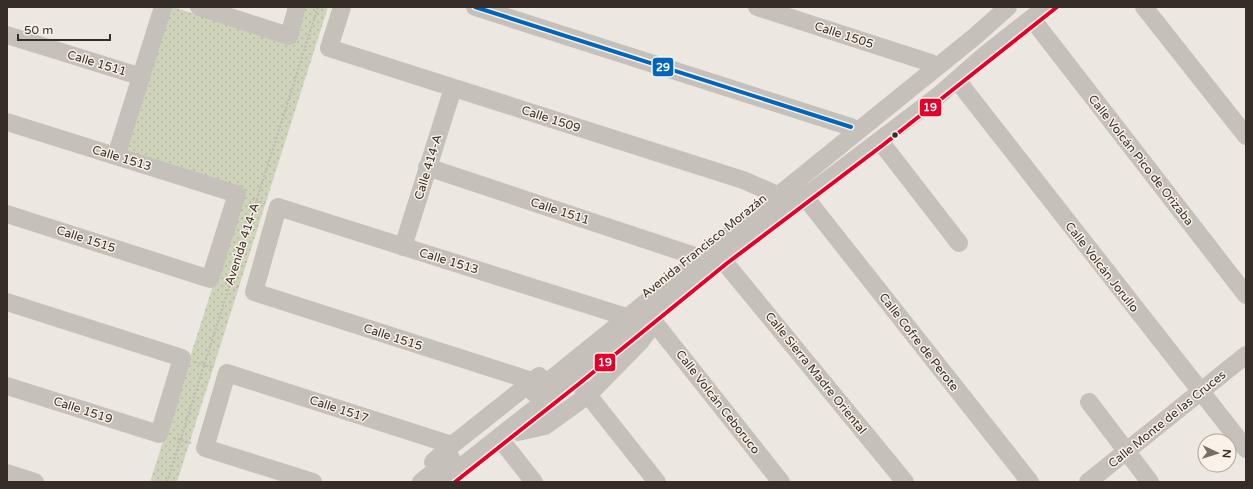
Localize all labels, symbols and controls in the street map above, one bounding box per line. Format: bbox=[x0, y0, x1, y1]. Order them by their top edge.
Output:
scale bar bbox=[18, 16, 110, 42]
street label: Calle 1505 bbox=[813, 19, 875, 51]
text: 50 m bbox=[24, 23, 53, 37]
street label: Calle 1511 bbox=[66, 47, 128, 79]
line badge: 29 bbox=[652, 57, 674, 77]
text: 29 bbox=[656, 61, 670, 74]
street label: Calle Volcán Pico de Orizaba bbox=[1086, 92, 1196, 228]
line badge: 19 bbox=[919, 98, 942, 117]
text: 19 bbox=[923, 101, 937, 114]
street label: Calle 1509 bbox=[520, 103, 582, 135]
unlabelled marker bbox=[890, 130, 900, 140]
street label: Calle 414-A bbox=[411, 133, 445, 201]
street label: Calle 1513 bbox=[91, 142, 153, 174]
street label: Avenida Francisco Morazán bbox=[639, 191, 769, 301]
street label: Calle 1511 bbox=[529, 195, 591, 227]
street label: Avenida 414-A bbox=[222, 201, 262, 287]
street label: Calle Volcán Jorullo bbox=[1062, 219, 1142, 315]
street label: Calle 1515 bbox=[55, 223, 117, 255]
street label: Calle 1513 bbox=[418, 245, 480, 277]
street label: Calle Cofre de Perote bbox=[876, 290, 962, 394]
street label: Calle Sierra Madre Oriental bbox=[762, 309, 870, 437]
street label: Calle 1515 bbox=[362, 321, 424, 353]
street label: Calle Volcán Ceboruco bbox=[673, 347, 763, 457]
line badge: 19 bbox=[594, 353, 616, 372]
text: 19 bbox=[598, 356, 612, 369]
street label: Calle Monte de las Cruces bbox=[1106, 367, 1228, 471]
street label: Calle 1517 bbox=[308, 393, 370, 425]
street label: Calle 1519 bbox=[52, 394, 114, 426]
north arrow bbox=[1197, 433, 1237, 473]
text: N bbox=[1220, 449, 1233, 459]

